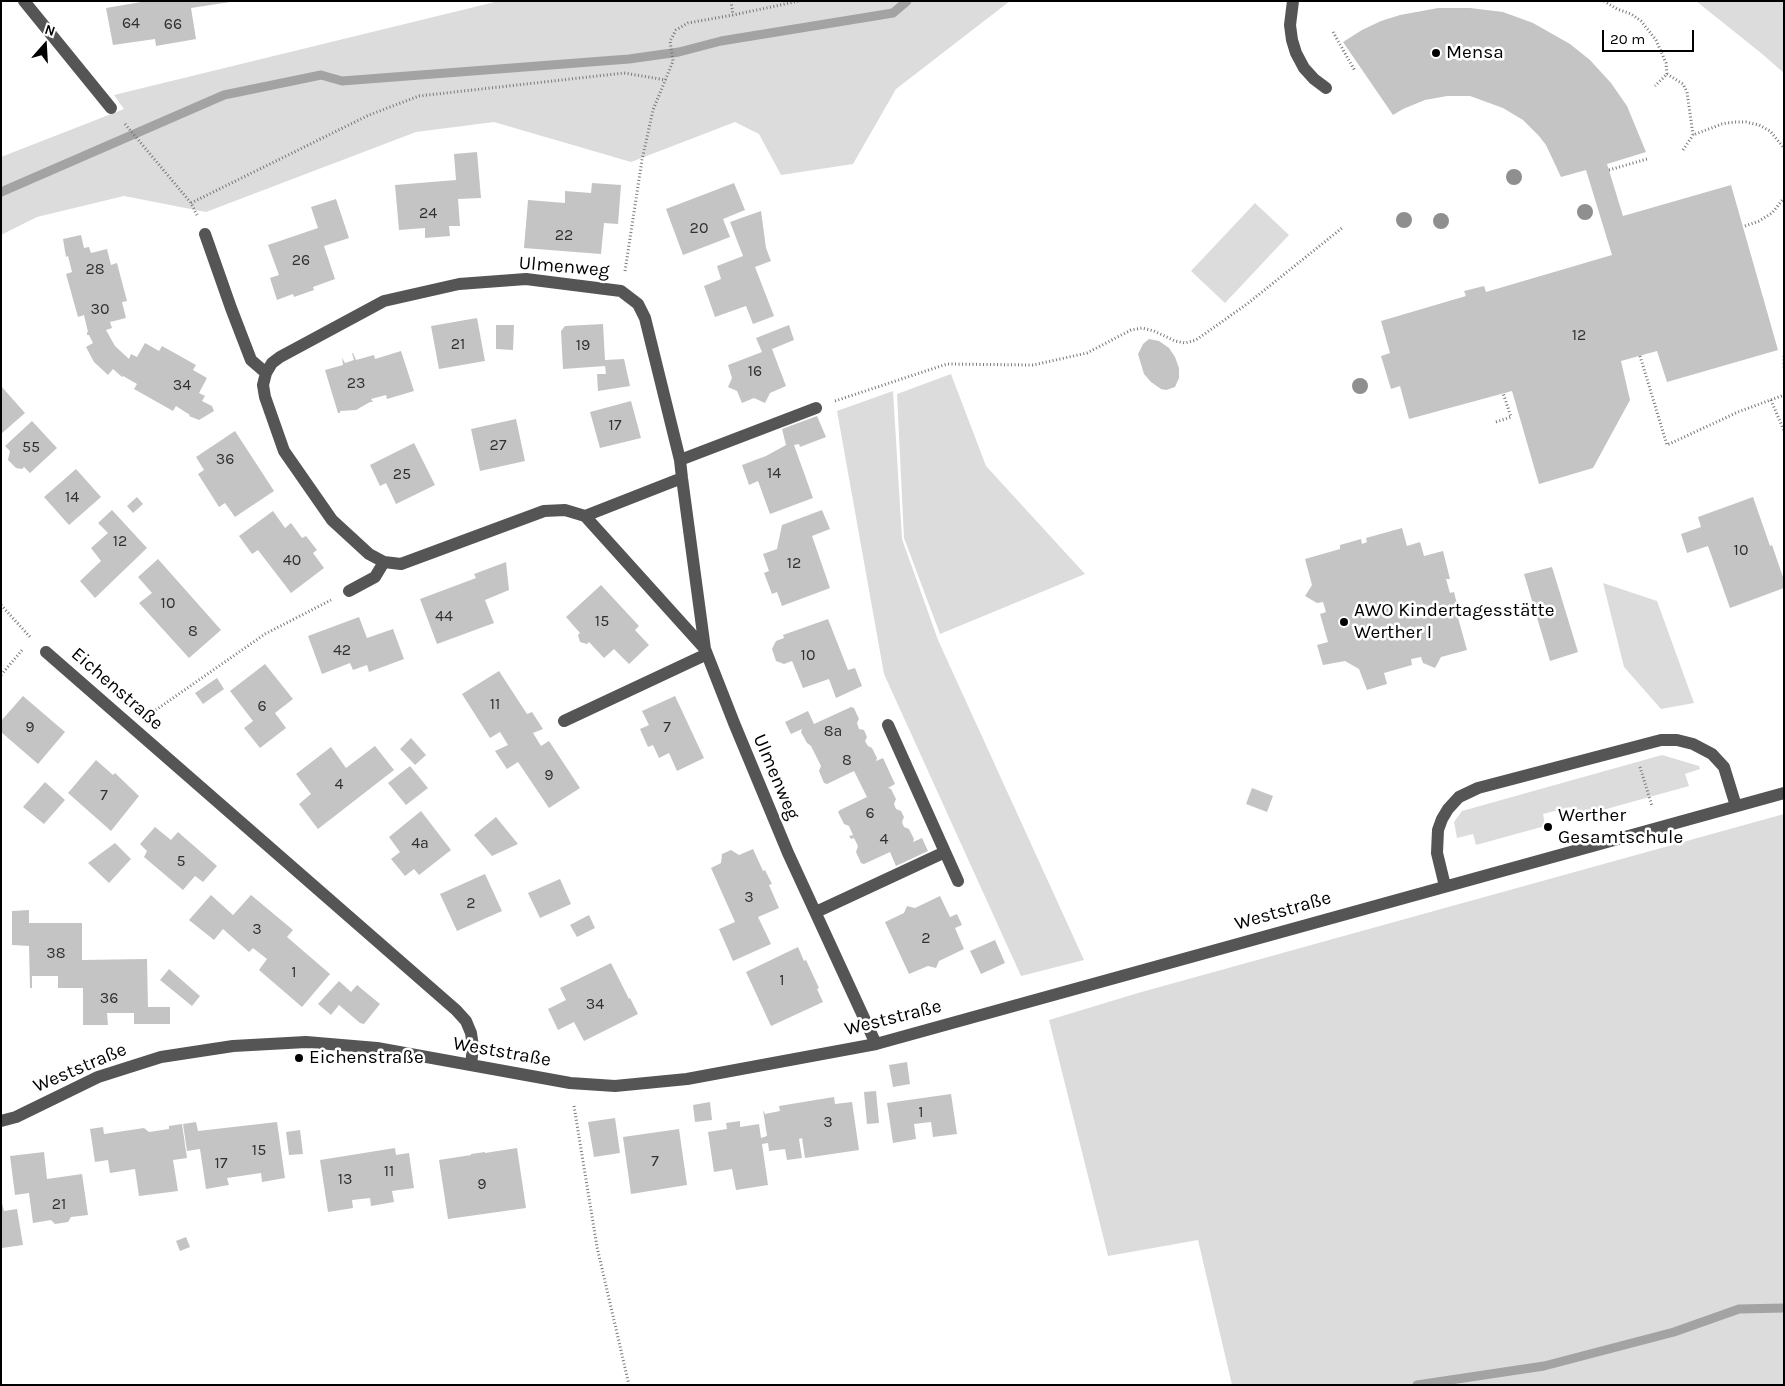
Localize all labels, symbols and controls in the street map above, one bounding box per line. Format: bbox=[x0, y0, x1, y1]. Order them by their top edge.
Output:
house number: 64 bbox=[122, 13, 140, 33]
house number: 66 bbox=[164, 14, 182, 34]
north arrow bbox=[20, 20, 70, 70]
scale bar bbox=[1605, 20, 1698, 52]
text: N bbox=[43, 21, 58, 40]
text: 20 m bbox=[1610, 30, 1645, 48]
place label: Mensa bbox=[1446, 42, 1504, 64]
marker: Mensa bbox=[1430, 47, 1442, 59]
house number: 24 bbox=[419, 203, 437, 223]
house number: 20 bbox=[690, 218, 708, 238]
house number: 22 bbox=[555, 225, 573, 245]
house number: 26 bbox=[292, 250, 310, 270]
street label: Ulmenweg bbox=[518, 252, 610, 282]
house number: 28 bbox=[85, 259, 105, 279]
house number: 30 bbox=[91, 299, 109, 319]
house number: 12 bbox=[1572, 325, 1586, 345]
house number: 21 bbox=[451, 334, 465, 354]
house number: 19 bbox=[576, 335, 590, 355]
house number: 16 bbox=[748, 361, 762, 381]
house number: 23 bbox=[347, 373, 365, 393]
house number: 34 bbox=[173, 375, 191, 395]
house number: 17 bbox=[609, 415, 621, 435]
house number: 27 bbox=[490, 435, 506, 455]
house number: 55 bbox=[22, 437, 40, 457]
house number: 36 bbox=[216, 449, 234, 469]
house number: 14 bbox=[767, 463, 781, 483]
house number: 25 bbox=[393, 464, 411, 484]
house number: 14 bbox=[65, 487, 79, 507]
house number: 12 bbox=[113, 531, 127, 551]
house number: 10 bbox=[1734, 540, 1748, 560]
house number: 40 bbox=[283, 550, 301, 570]
house number: 12 bbox=[787, 553, 801, 573]
house number: 10 bbox=[161, 593, 175, 613]
place label: AWO Kindertagesstätte Werther I bbox=[1354, 600, 1554, 644]
house number: 44 bbox=[435, 606, 453, 626]
house number: 15 bbox=[595, 611, 609, 631]
marker: AWO Kindertagesstätte Werther I bbox=[1338, 616, 1350, 628]
house number: 8 bbox=[188, 621, 198, 641]
house number: 42 bbox=[333, 640, 351, 660]
street label: Eichenstraße bbox=[66, 643, 168, 735]
house number: 10 bbox=[801, 645, 815, 665]
house number: 11 bbox=[490, 694, 500, 714]
house number: 6 bbox=[257, 696, 267, 716]
house number: 9 bbox=[25, 717, 35, 737]
house number: 7 bbox=[663, 717, 671, 737]
house number: 8a bbox=[824, 721, 842, 741]
street label: Ulmenweg bbox=[748, 731, 804, 823]
house number: 8 bbox=[842, 750, 852, 770]
house number: 9 bbox=[544, 765, 554, 785]
house number: 4 bbox=[335, 774, 343, 794]
house number: 7 bbox=[100, 785, 108, 805]
house number: 6 bbox=[865, 803, 875, 823]
place label: Werther Gesamtschule bbox=[1558, 805, 1683, 849]
marker: Werther Gesamtschule bbox=[1542, 821, 1554, 833]
house number: 4 bbox=[880, 829, 888, 849]
house number: 4a bbox=[411, 833, 429, 853]
house number: 5 bbox=[176, 851, 186, 871]
street label: Weststraße bbox=[1232, 886, 1334, 936]
house number: 3 bbox=[744, 887, 754, 907]
house number: 2 bbox=[466, 893, 476, 913]
house number: 3 bbox=[252, 919, 262, 939]
house number: 2 bbox=[921, 928, 931, 948]
house number: 38 bbox=[46, 943, 66, 963]
house number: 1 bbox=[291, 962, 297, 982]
house number: 1 bbox=[779, 970, 785, 990]
house number: 36 bbox=[100, 988, 118, 1008]
house number: 34 bbox=[586, 994, 604, 1014]
street label: Weststraße bbox=[842, 995, 944, 1041]
street label: Weststraße bbox=[451, 1032, 553, 1072]
street label: Weststraße bbox=[30, 1038, 130, 1098]
place label: Eichenstraße bbox=[309, 1047, 424, 1069]
marker: Eichenstraße bbox=[293, 1052, 305, 1064]
house number: 1 bbox=[918, 1102, 924, 1122]
house number: 3 bbox=[823, 1112, 833, 1132]
house number: 15 bbox=[252, 1140, 266, 1160]
house number: 7 bbox=[651, 1151, 659, 1171]
house number: 17 bbox=[215, 1153, 227, 1173]
house number: 11 bbox=[384, 1161, 394, 1181]
house number: 13 bbox=[338, 1169, 352, 1189]
house number: 9 bbox=[477, 1174, 487, 1194]
house number: 21 bbox=[52, 1194, 66, 1214]

